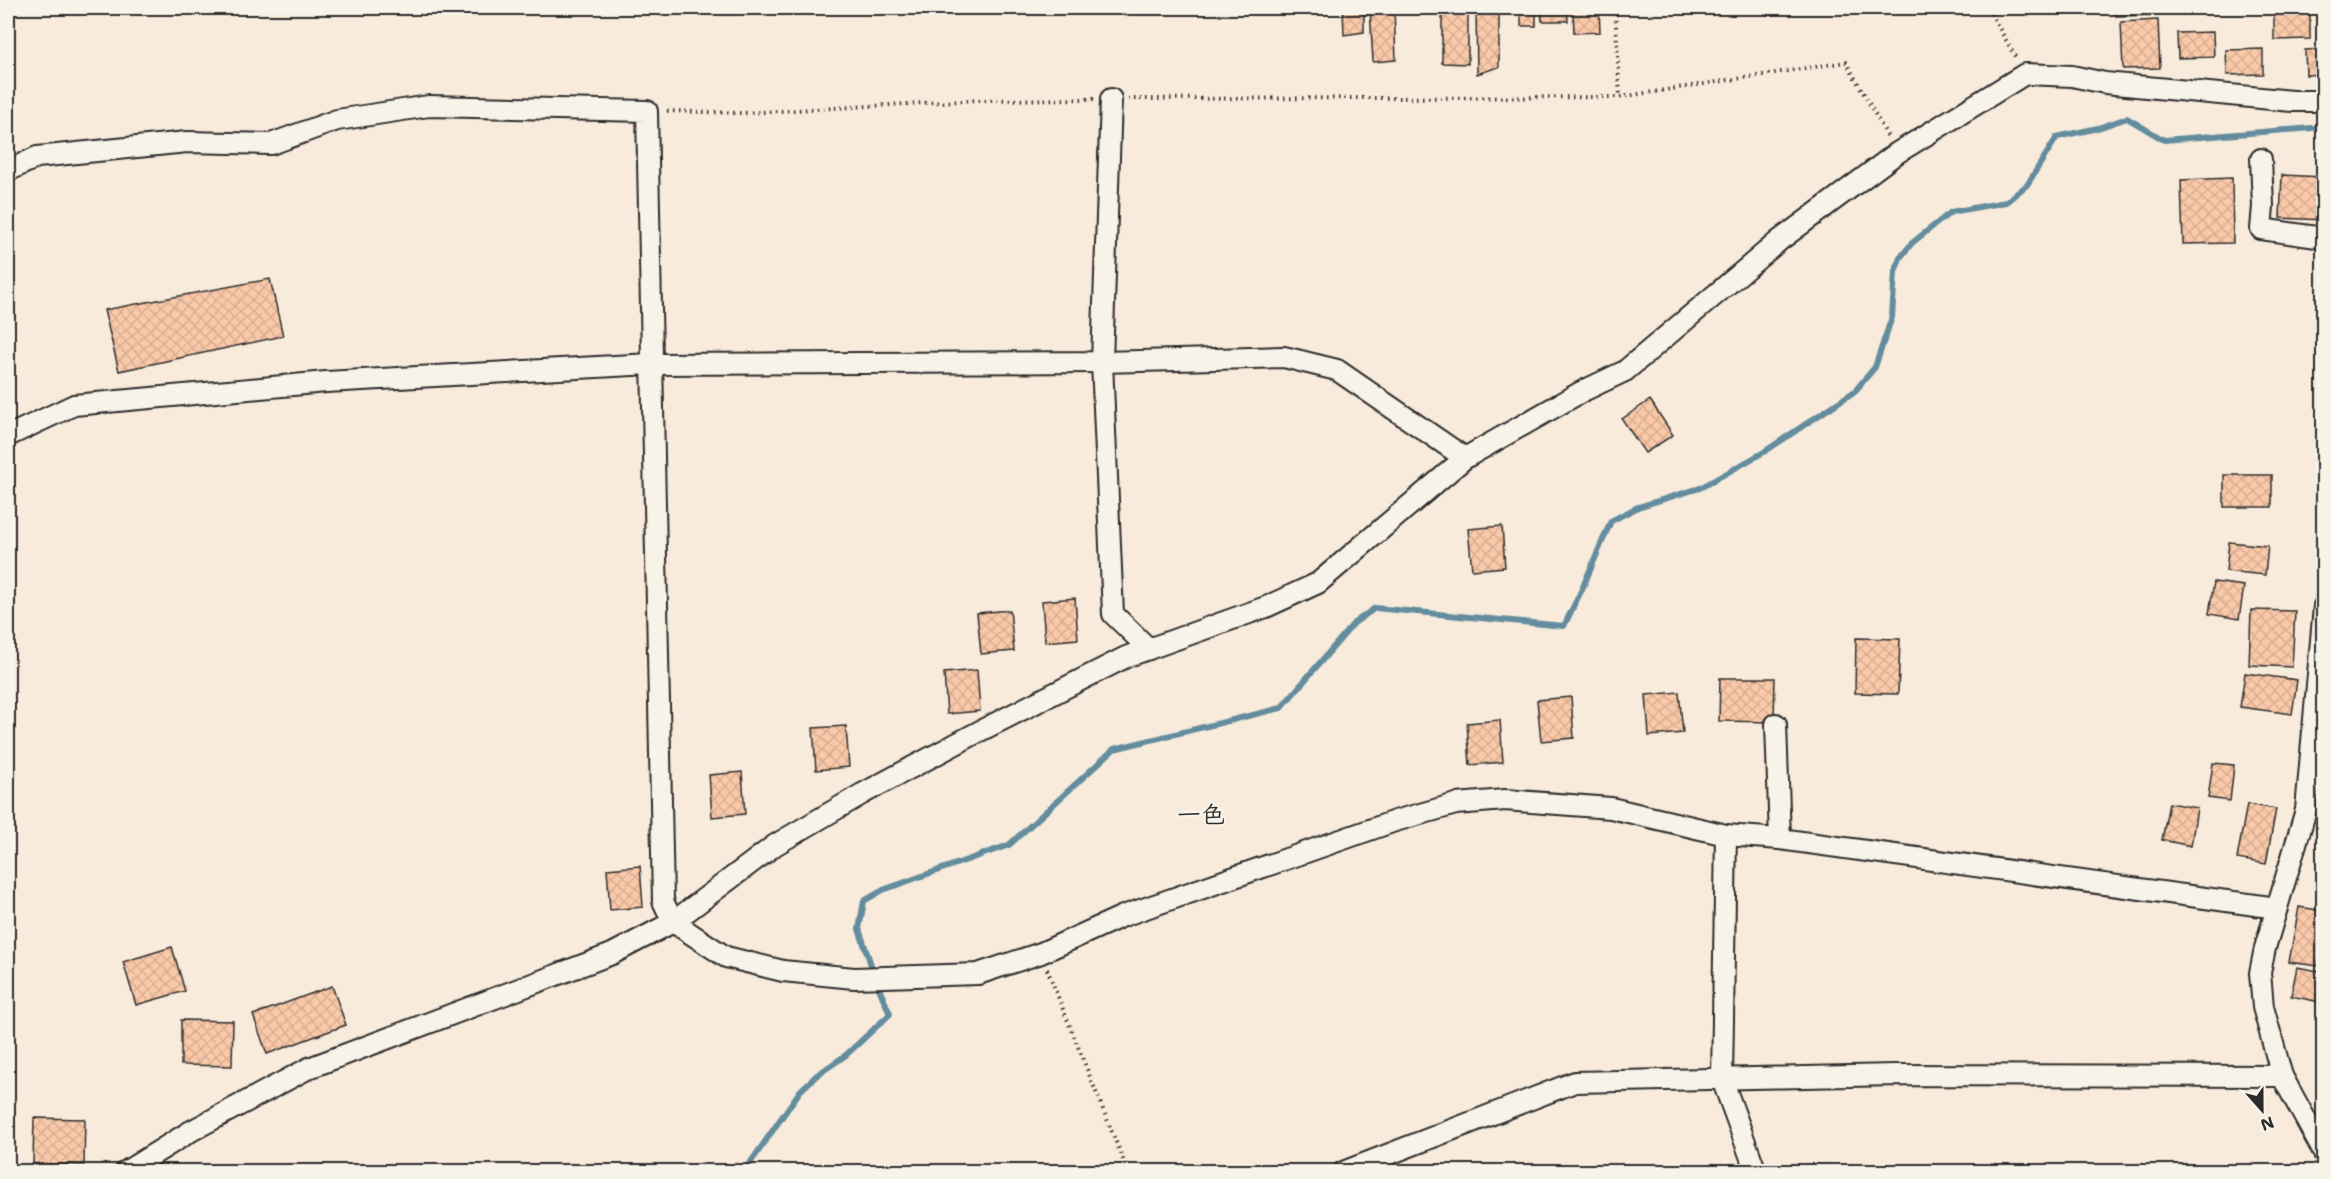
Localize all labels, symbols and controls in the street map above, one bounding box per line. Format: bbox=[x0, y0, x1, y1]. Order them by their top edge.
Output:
district label: 一色 bbox=[1177, 799, 1225, 831]
north arrow bbox=[2232, 1080, 2292, 1140]
text: N bbox=[2258, 1111, 2277, 1136]

